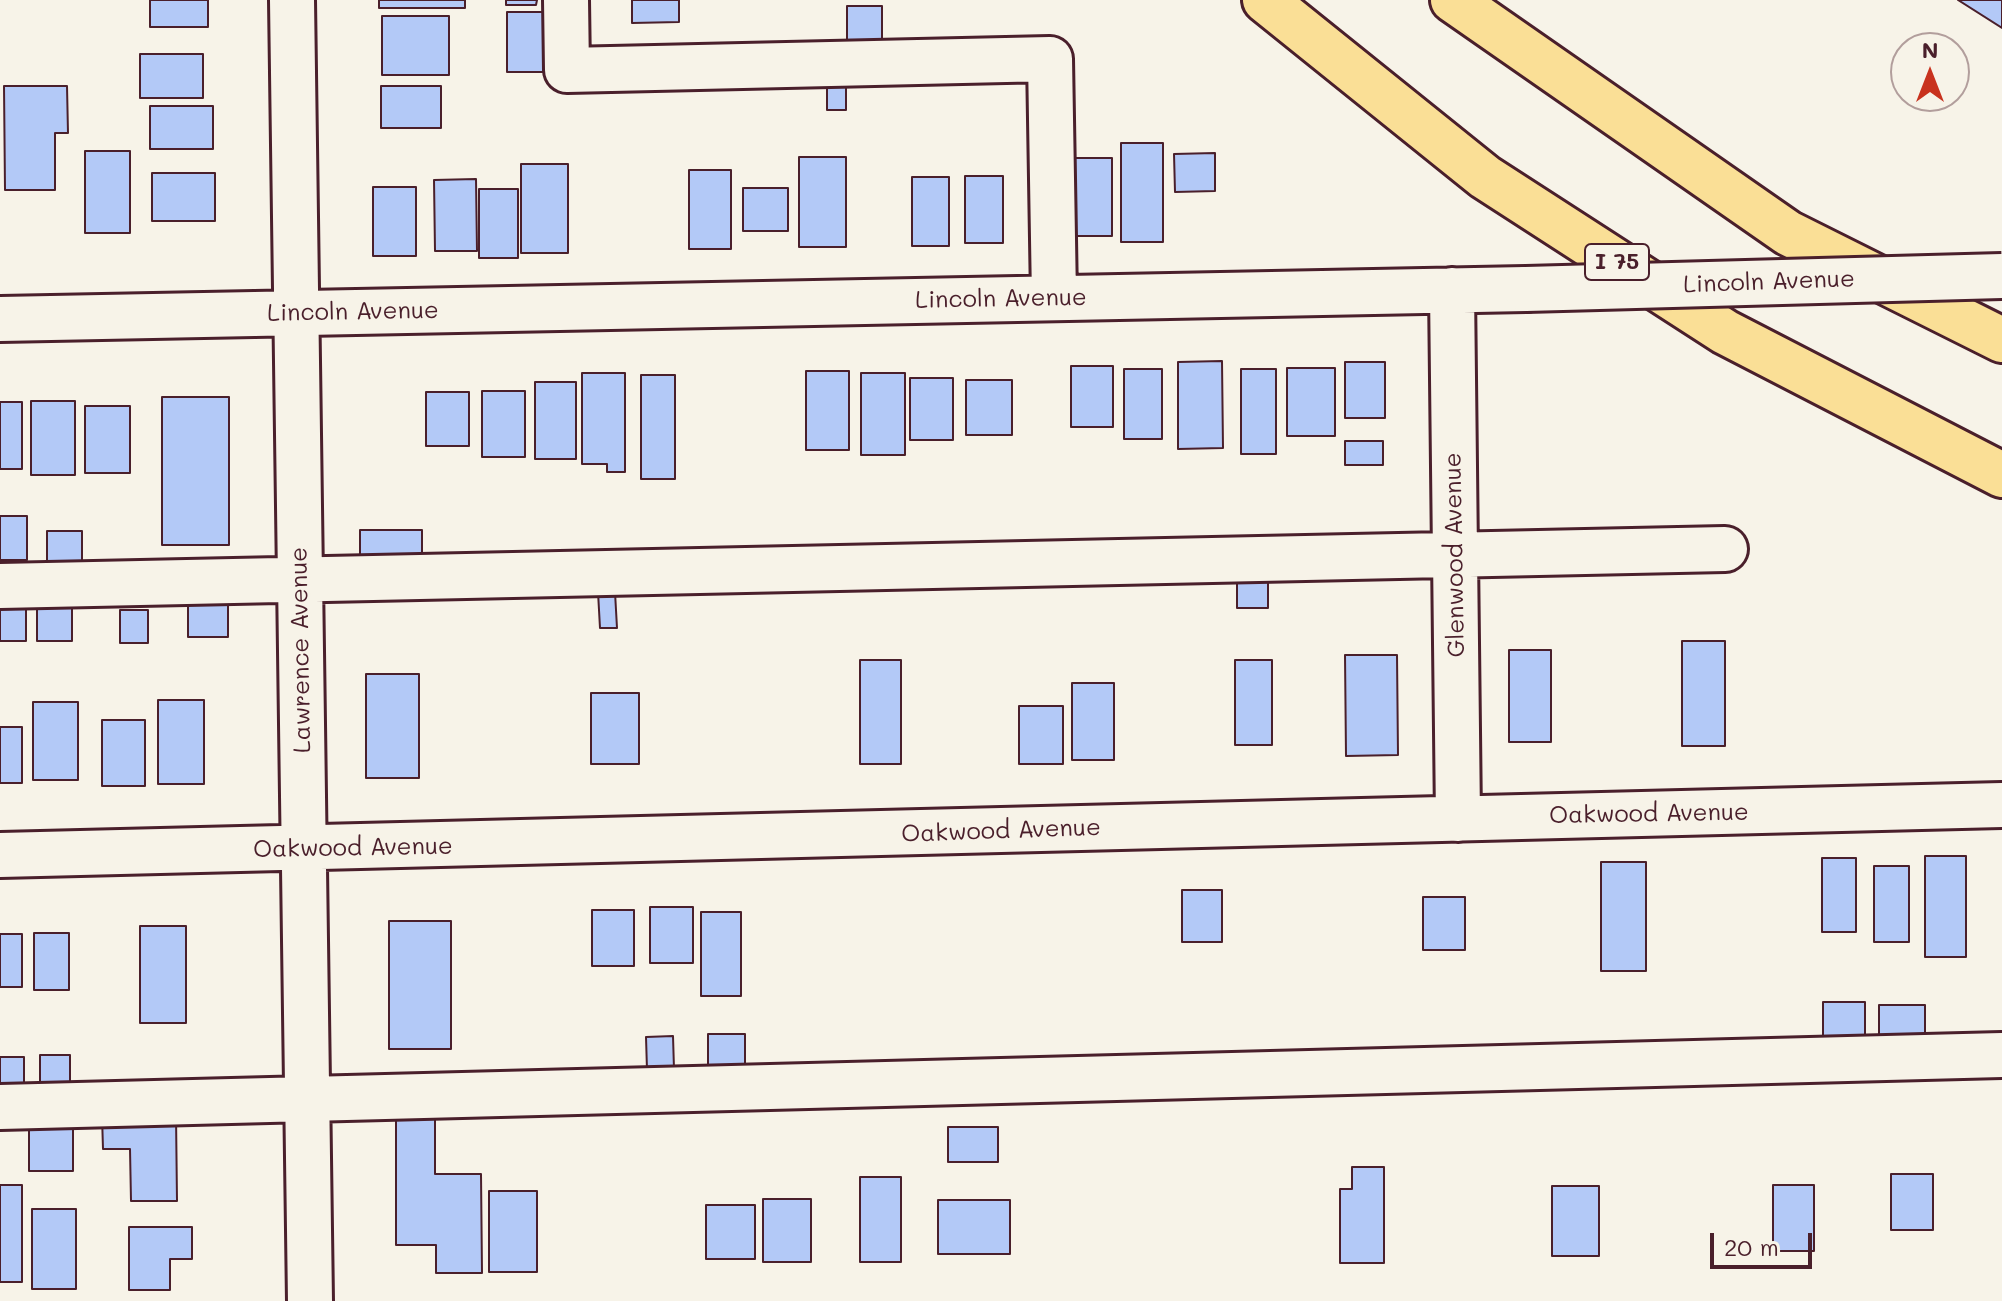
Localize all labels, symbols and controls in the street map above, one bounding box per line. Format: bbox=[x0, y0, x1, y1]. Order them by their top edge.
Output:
north arrow bbox=[1890, 32, 1970, 112]
text: N bbox=[1922, 35, 1938, 64]
road number: I 75 bbox=[1585, 244, 1649, 280]
street label: Lincoln Avenue bbox=[1683, 265, 1855, 299]
street label: Lincoln Avenue bbox=[915, 283, 1087, 315]
street label: Lincoln Avenue bbox=[267, 296, 439, 328]
street label: Glenwood Avenue bbox=[1439, 452, 1471, 658]
street label: Lawrence Avenue bbox=[285, 547, 317, 753]
street label: Oakwood Avenue bbox=[1549, 798, 1749, 830]
street label: Oakwood Avenue bbox=[901, 813, 1101, 849]
street label: Oakwood Avenue bbox=[253, 832, 453, 864]
scale bar bbox=[1714, 1217, 1816, 1267]
text: 20 m bbox=[1724, 1231, 1779, 1262]

